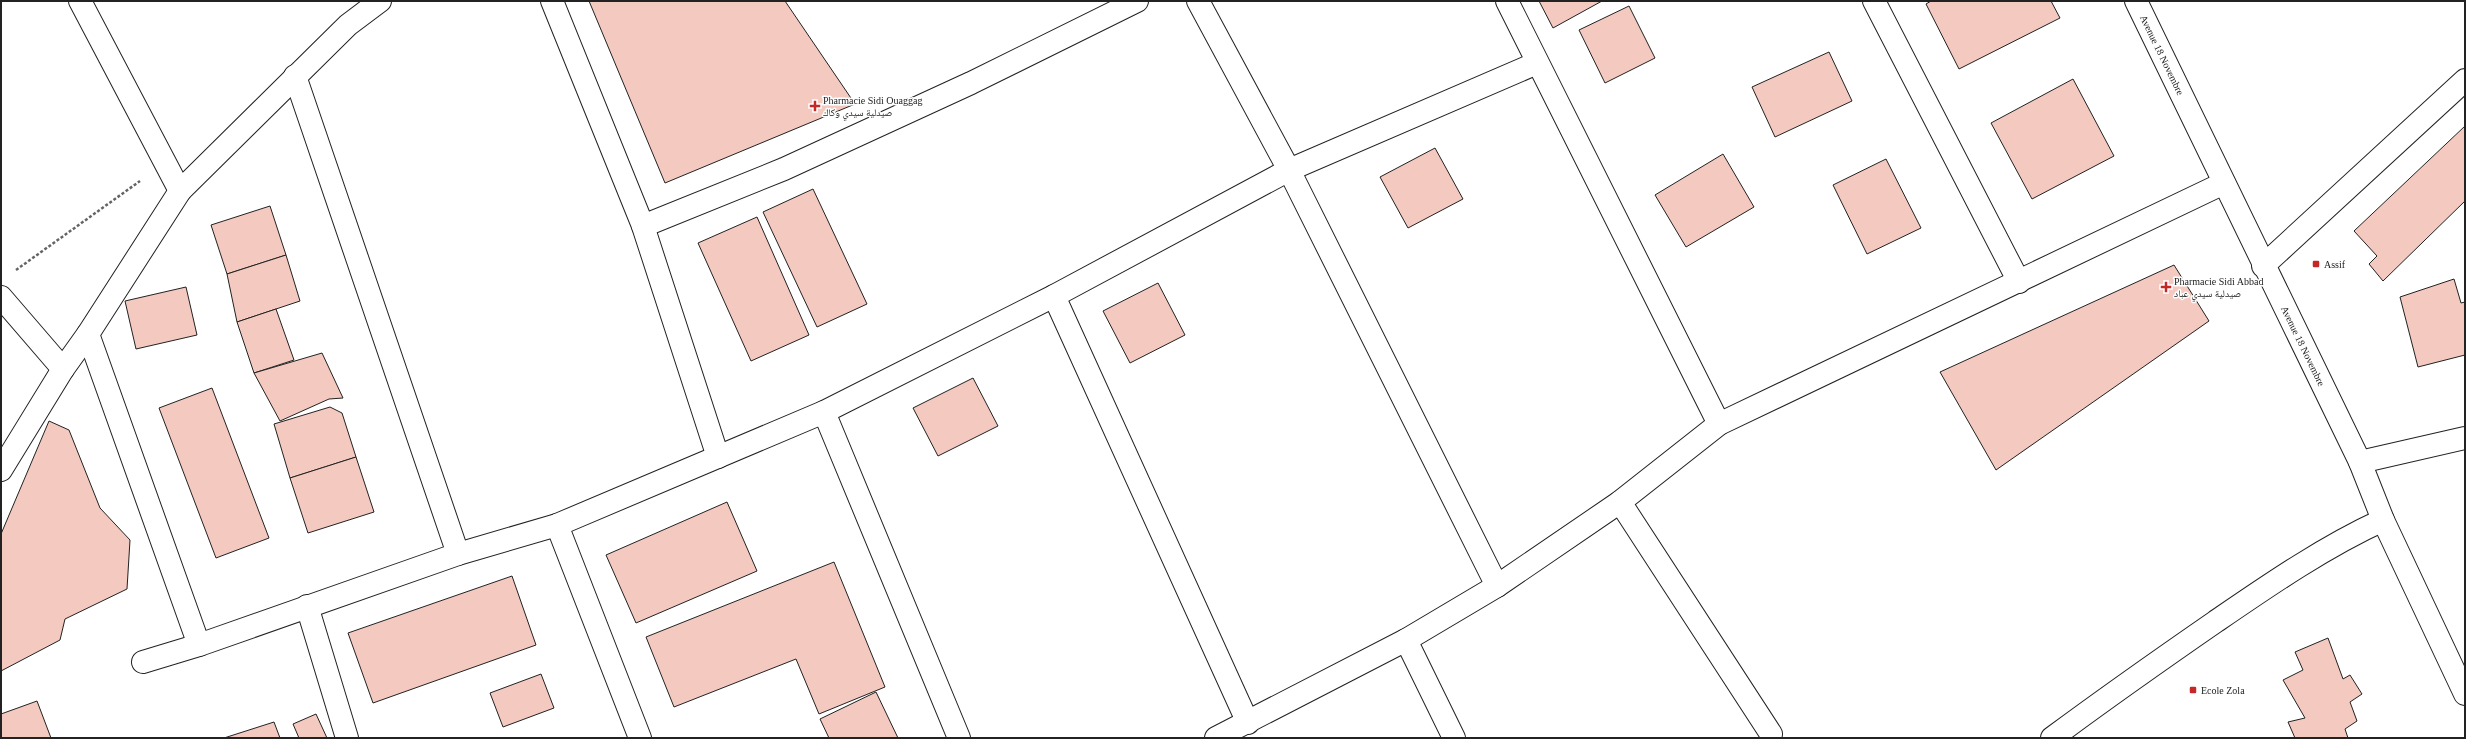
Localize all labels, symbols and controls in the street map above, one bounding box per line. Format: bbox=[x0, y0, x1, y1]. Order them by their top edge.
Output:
street label: Avenue 18 Novembre bbox=[2138, 13, 2186, 97]
place label: Pharmacie Sidi Ouaggag صيدلية سيدي وكاك bbox=[823, 95, 922, 120]
marker: Pharmacie Sidi Ouaggag صيدلية سيدي وكاك bbox=[810, 101, 820, 111]
marker: Assif bbox=[2311, 259, 2321, 269]
place label: Assif bbox=[2324, 259, 2346, 270]
place label: Pharmacie Sidi Abbad صيدلية سيدي عباد bbox=[2174, 276, 2263, 301]
marker: Pharmacie Sidi Abbad صيدلية سيدي عباد bbox=[2161, 282, 2171, 292]
street label: Avenue 18 Novembre bbox=[2279, 304, 2327, 388]
marker: Ecole Zola bbox=[2188, 685, 2198, 695]
place label: Ecole Zola bbox=[2201, 685, 2245, 696]

